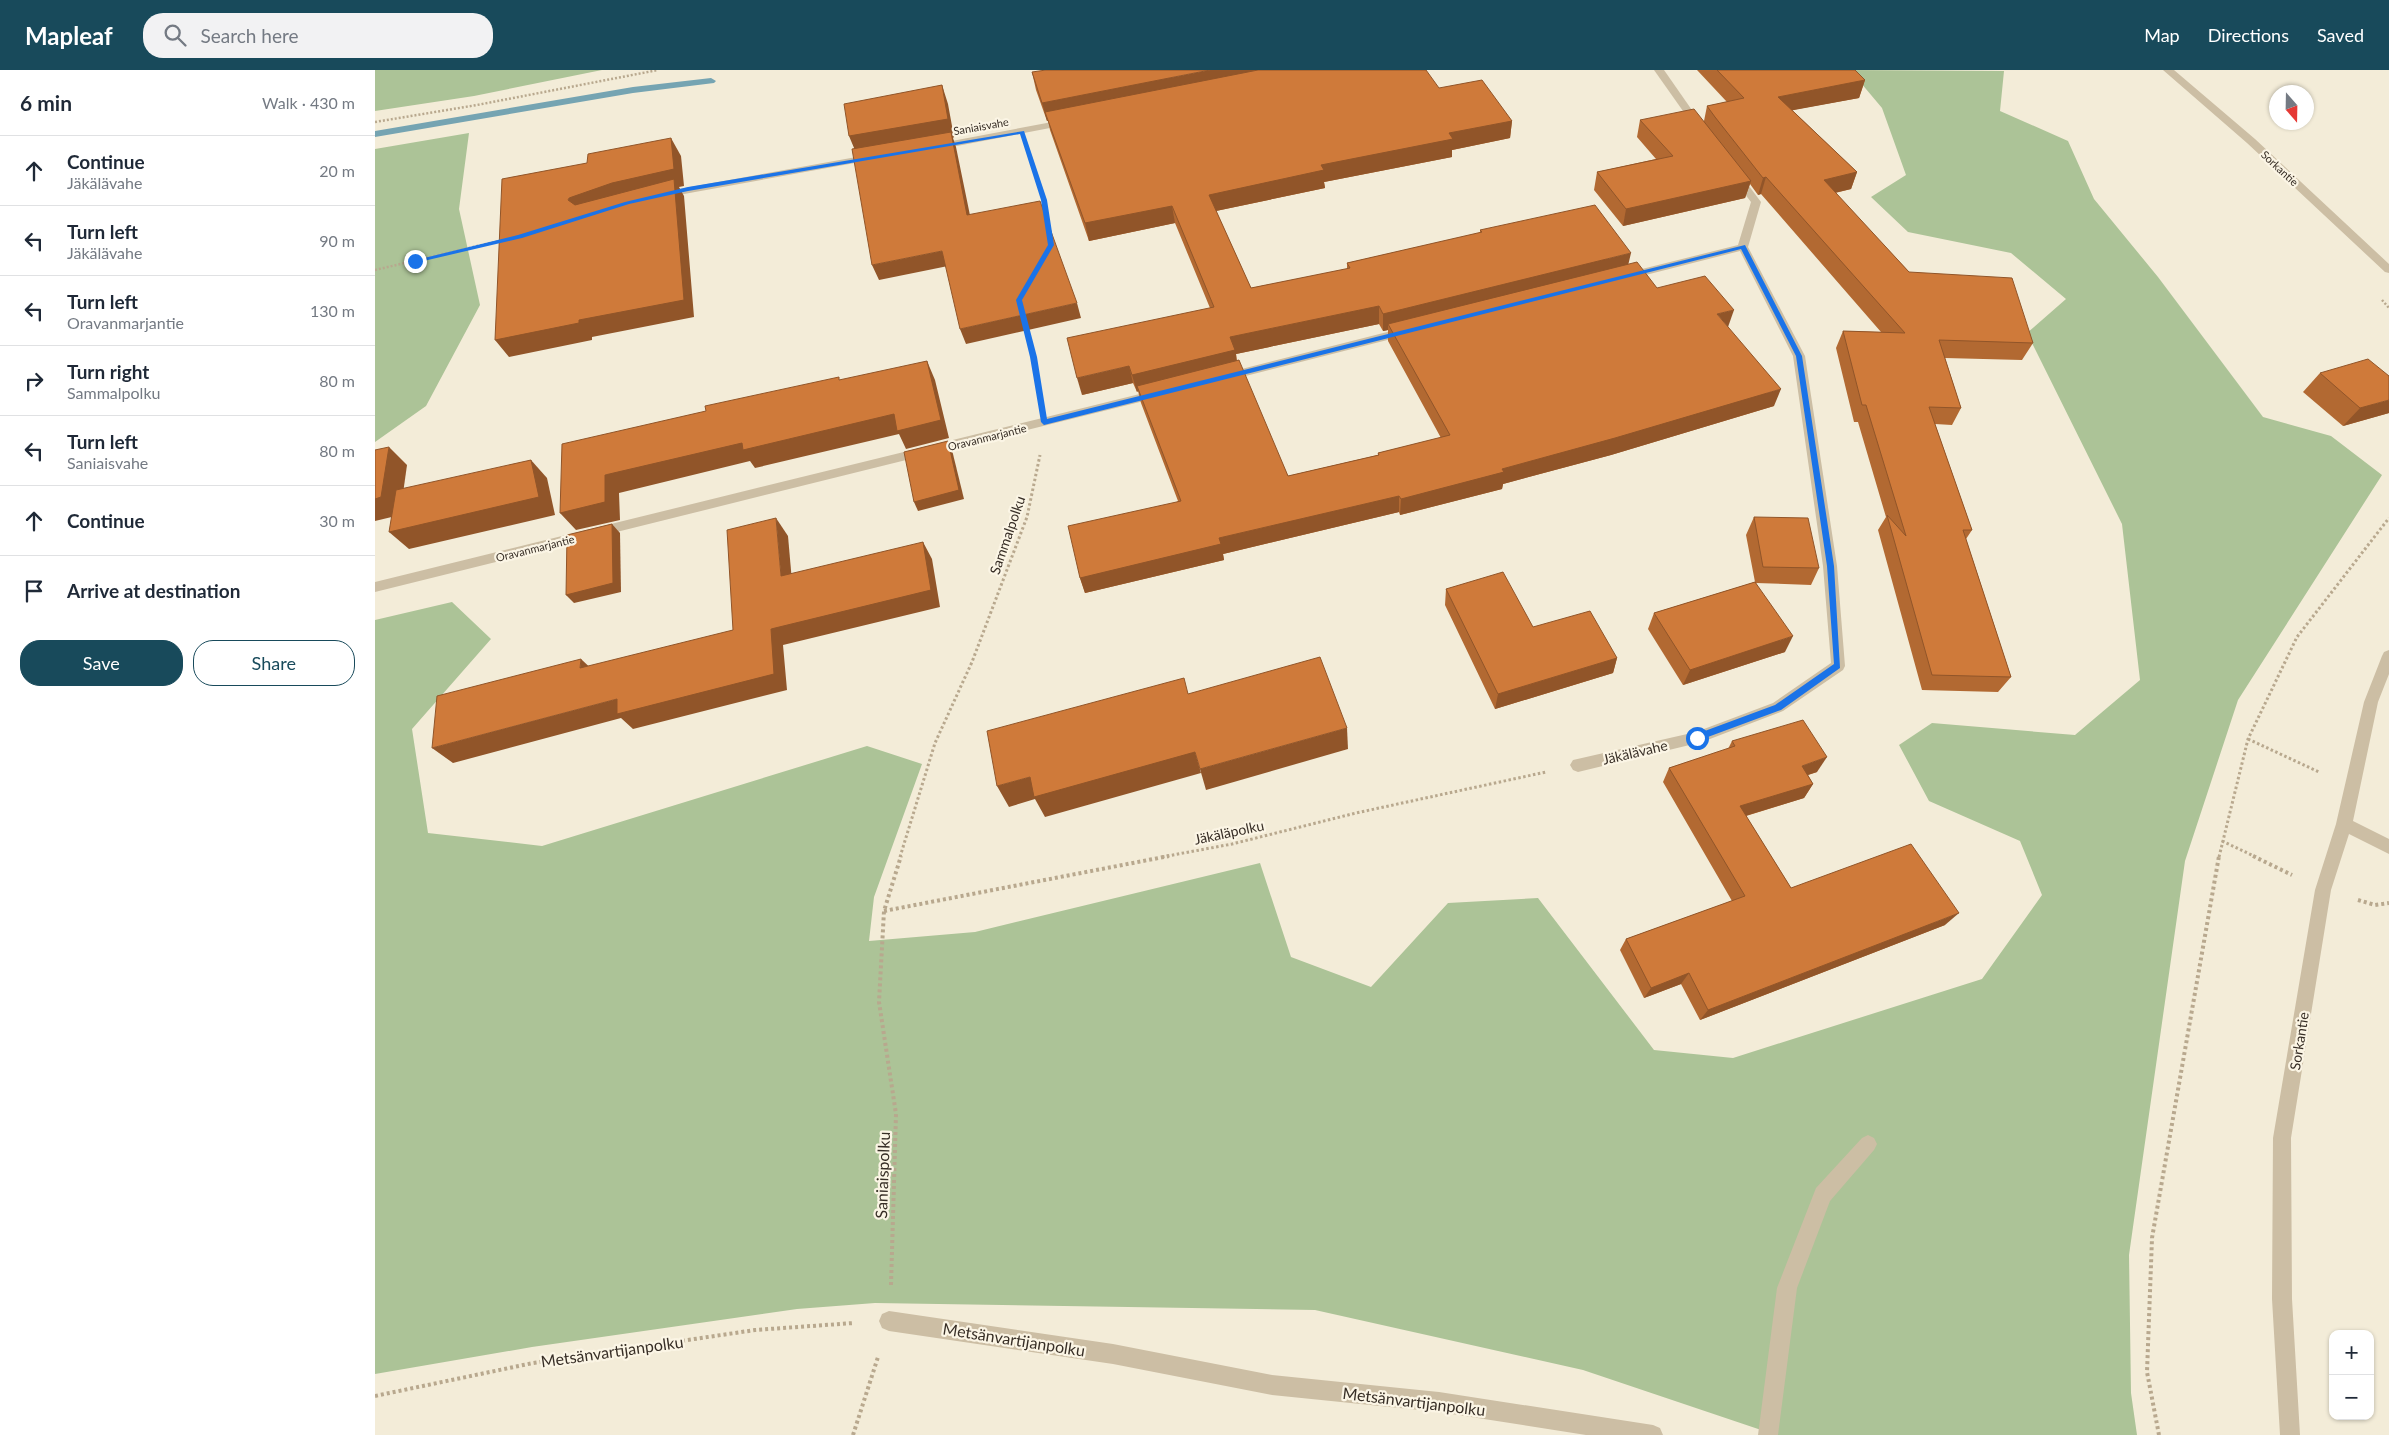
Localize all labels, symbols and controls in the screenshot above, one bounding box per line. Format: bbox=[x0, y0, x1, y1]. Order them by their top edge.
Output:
search box bbox=[143, 13, 493, 58]
text: Mapleaf bbox=[25, 21, 113, 50]
icon: search bbox=[161, 21, 189, 49]
text: Search here bbox=[201, 24, 299, 47]
text: Map bbox=[2144, 24, 2180, 46]
text: Directions bbox=[2208, 24, 2289, 46]
text: Saved bbox=[2317, 24, 2364, 46]
north arrow bbox=[2269, 85, 2314, 130]
text: 6 min bbox=[20, 90, 72, 115]
text: Walk · 430 m bbox=[262, 93, 355, 112]
street label: Saniaisvahe bbox=[952, 115, 1010, 137]
street label: Sorkantie bbox=[2259, 148, 2301, 189]
text: Continue bbox=[67, 150, 145, 173]
icon: ahead bbox=[20, 157, 48, 185]
text: 20 m bbox=[319, 161, 355, 180]
text: Jäkälävahe bbox=[67, 173, 142, 192]
text: Turn left bbox=[67, 220, 138, 243]
icon: left bbox=[20, 227, 48, 255]
text: 90 m bbox=[319, 231, 355, 250]
text: Jäkälävahe bbox=[67, 243, 142, 262]
route end bbox=[404, 250, 427, 273]
text: Turn left bbox=[67, 290, 138, 313]
icon: left bbox=[20, 297, 48, 325]
text: 130 m bbox=[310, 301, 355, 320]
text: Oravanmarjantie bbox=[67, 313, 184, 332]
text: Turn right bbox=[67, 360, 149, 383]
icon: right bbox=[20, 367, 48, 395]
text: 80 m bbox=[319, 371, 355, 390]
text: Sammalpolku bbox=[67, 383, 160, 402]
street label: Oravanmarjantie bbox=[946, 421, 1028, 453]
text: Turn left bbox=[67, 430, 138, 453]
icon: left bbox=[20, 437, 48, 465]
text: 80 m bbox=[319, 441, 355, 460]
text: Saniaisvahe bbox=[67, 453, 148, 472]
street label: Sammalpolku bbox=[986, 494, 1028, 576]
icon: ahead bbox=[20, 507, 48, 535]
text: Continue bbox=[67, 509, 145, 532]
text: 30 m bbox=[319, 511, 355, 530]
street label: Oravanmarjantie bbox=[494, 532, 576, 564]
icon: arrive bbox=[20, 577, 48, 605]
text: Arrive at destination bbox=[67, 579, 240, 602]
button: Save bbox=[20, 640, 183, 686]
button: Share bbox=[193, 640, 355, 686]
route start bbox=[1686, 727, 1709, 750]
street label: Jäkälävahe bbox=[1601, 736, 1669, 768]
street label: Jäkäläpolku bbox=[1193, 816, 1265, 848]
street label: Sorkantie bbox=[2286, 1011, 2312, 1071]
street label: Saniaispolku bbox=[871, 1131, 893, 1219]
street label: Metsänvartijanpolku bbox=[942, 1318, 1086, 1360]
map controls bbox=[2329, 1330, 2374, 1420]
button: + bbox=[2329, 1330, 2374, 1375]
street label: Metsänvartijanpolku bbox=[540, 1332, 684, 1370]
button: − bbox=[2329, 1375, 2374, 1420]
street label: Metsänvartijanpolku bbox=[1342, 1383, 1486, 1419]

